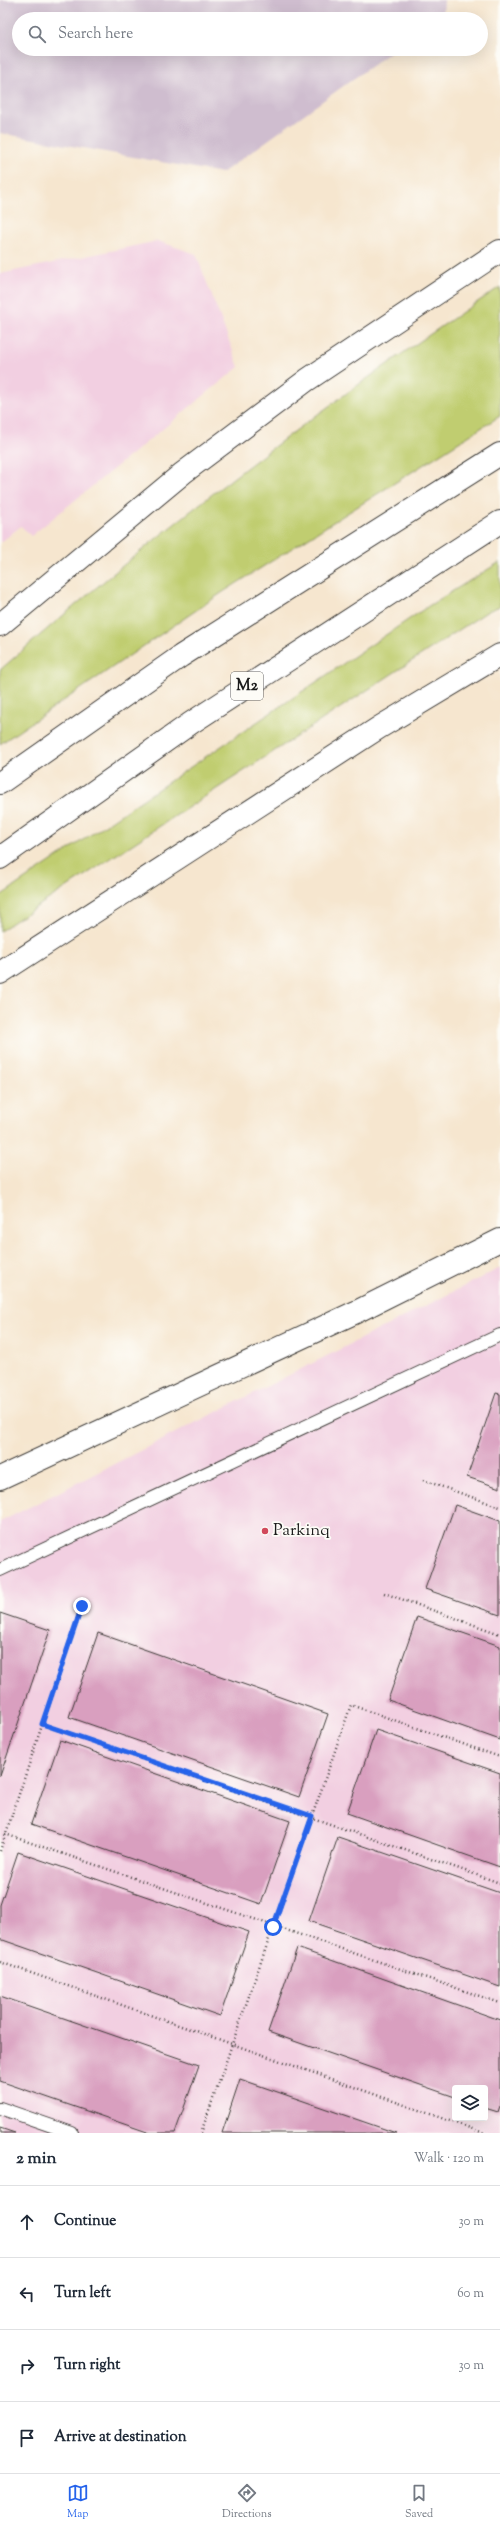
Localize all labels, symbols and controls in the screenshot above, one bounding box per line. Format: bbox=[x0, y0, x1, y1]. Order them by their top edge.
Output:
search box bbox=[12, 12, 488, 56]
icon: search bbox=[26, 23, 48, 45]
text: Search here bbox=[58, 24, 133, 45]
road number: M2 bbox=[231, 672, 263, 700]
place label: Parkinq bbox=[273, 1519, 330, 1543]
marker: Parkinq bbox=[260, 1526, 270, 1536]
route end bbox=[73, 1597, 91, 1615]
route start bbox=[264, 1918, 282, 1936]
map controls bbox=[452, 2085, 488, 2121]
button: layers bbox=[452, 2085, 488, 2121]
text: 2 min bbox=[16, 2147, 57, 2171]
text: Walk · 120 m bbox=[414, 2150, 484, 2168]
icon: ahead bbox=[16, 2211, 38, 2233]
text: Continue bbox=[54, 2211, 116, 2232]
text: 30 m bbox=[458, 2213, 484, 2231]
icon: left bbox=[16, 2283, 38, 2305]
text: Turn left bbox=[54, 2283, 111, 2304]
text: 60 m bbox=[457, 2285, 484, 2303]
icon: right bbox=[16, 2355, 38, 2377]
text: Turn right bbox=[54, 2355, 120, 2376]
text: 30 m bbox=[458, 2357, 484, 2375]
icon: arrive bbox=[16, 2427, 38, 2449]
text: Arrive at destination bbox=[54, 2427, 187, 2448]
tab: Map bbox=[67, 2482, 89, 2522]
tab: Directions bbox=[222, 2482, 272, 2522]
tab: Saved bbox=[405, 2482, 433, 2522]

